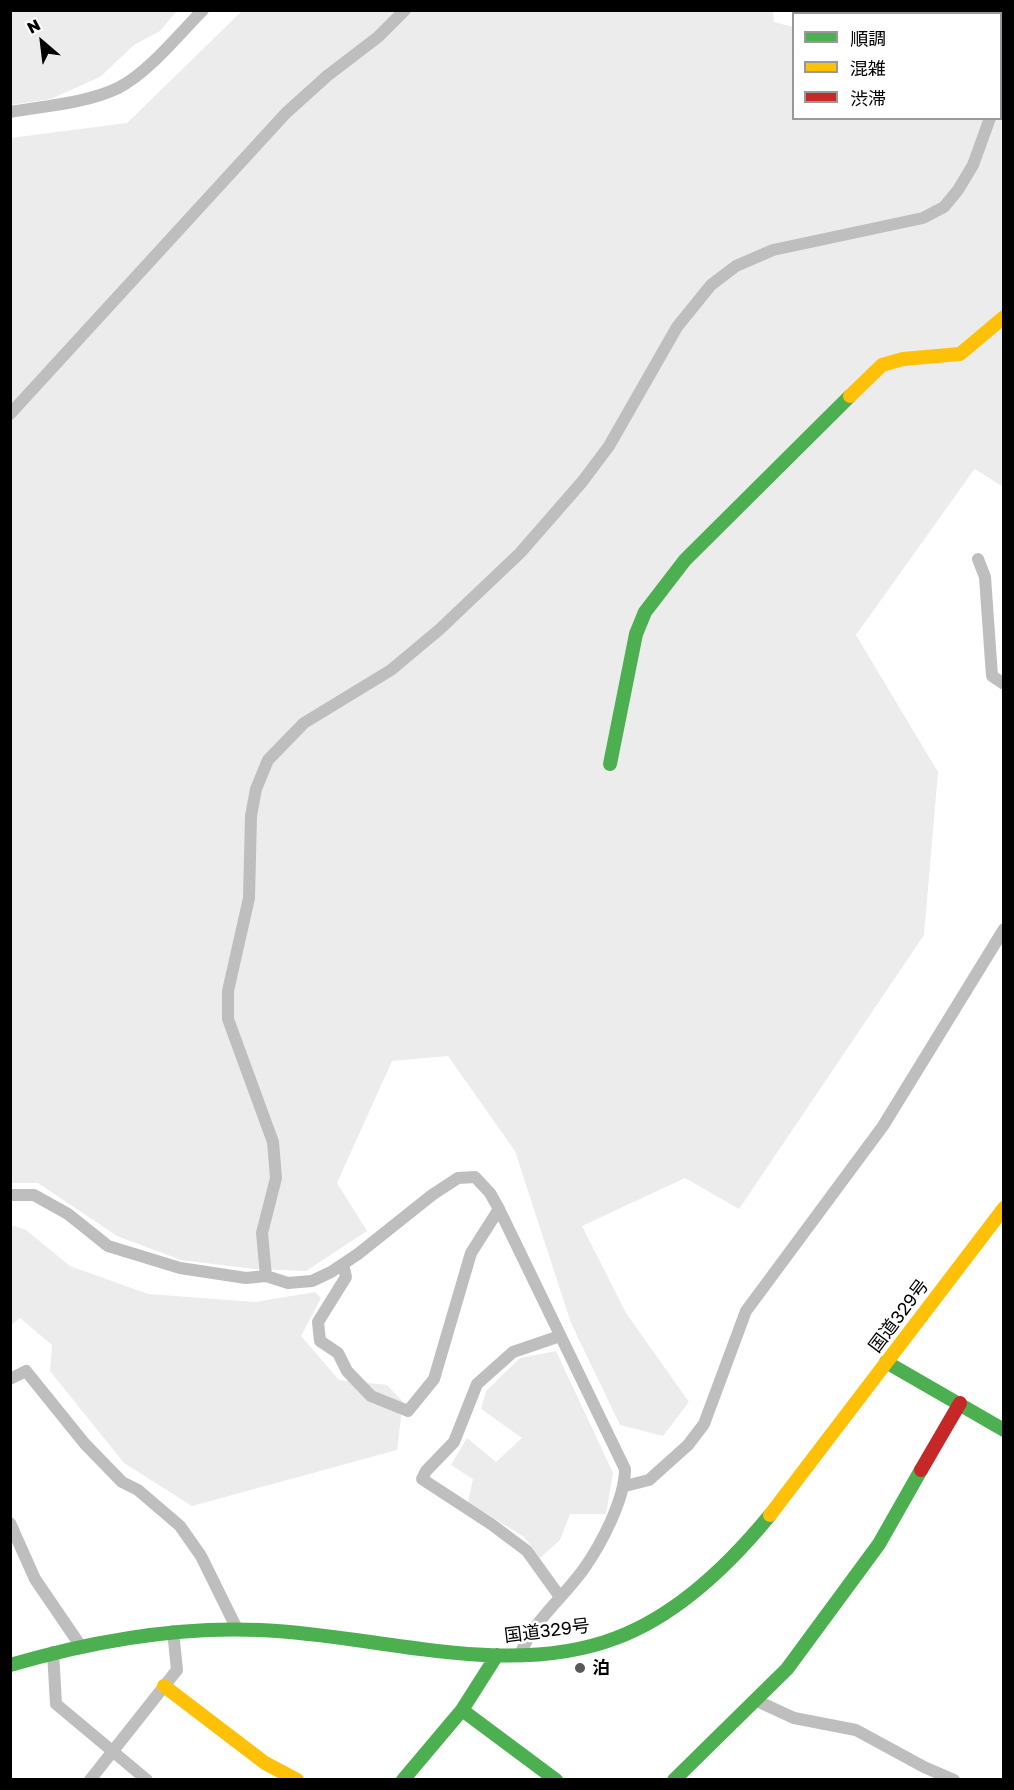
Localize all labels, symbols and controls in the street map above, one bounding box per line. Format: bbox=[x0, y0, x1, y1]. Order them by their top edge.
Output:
north arrow bbox=[12, 12, 72, 72]
legend bbox=[792, 12, 1002, 120]
text: N bbox=[23, 14, 44, 38]
text: 順調 bbox=[850, 27, 886, 49]
text: 混雑 bbox=[850, 57, 886, 79]
text: 渋滞 bbox=[850, 87, 886, 109]
street label: 国道329号 bbox=[865, 1275, 933, 1357]
street label: 国道329号 bbox=[503, 1615, 591, 1647]
place label: 泊 bbox=[592, 1657, 610, 1679]
marker: 泊 bbox=[573, 1661, 587, 1675]

